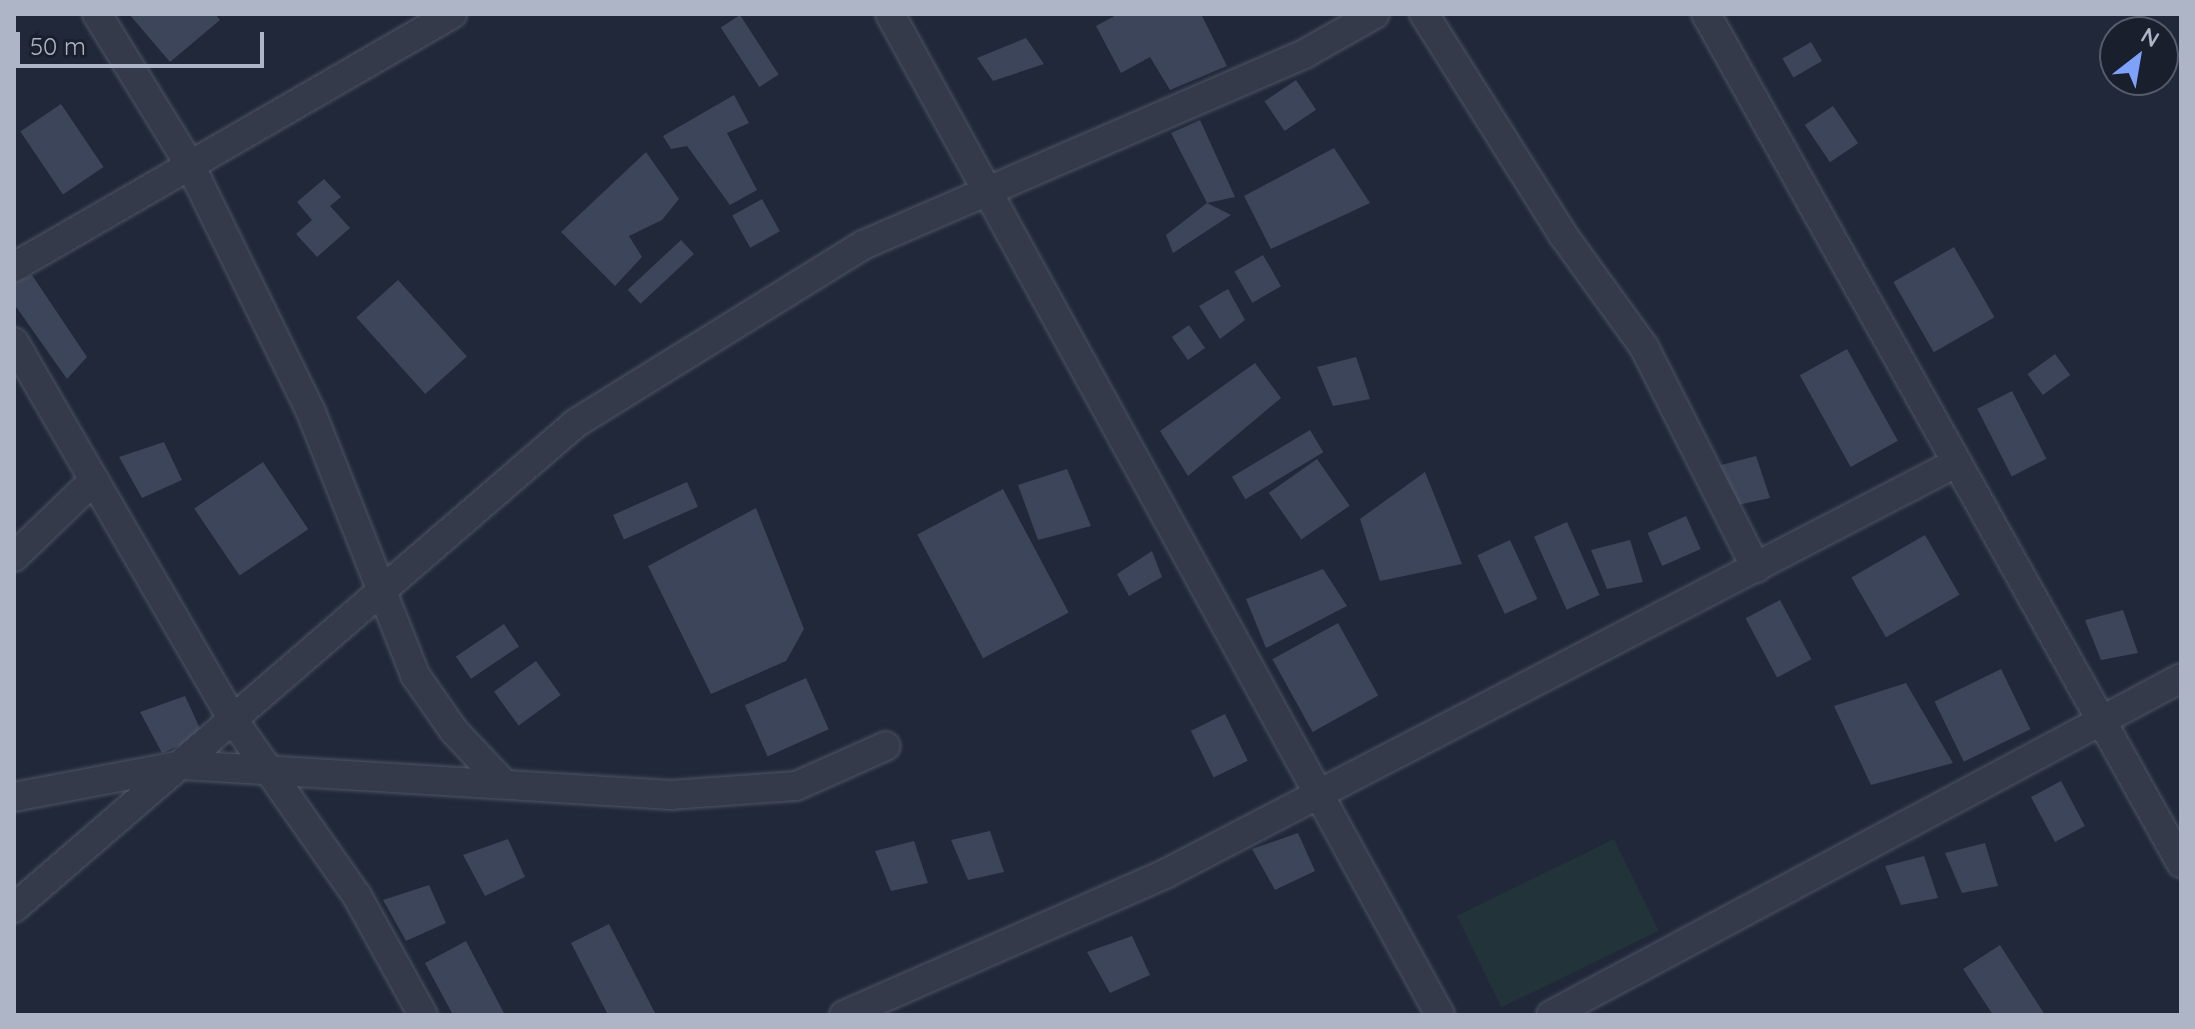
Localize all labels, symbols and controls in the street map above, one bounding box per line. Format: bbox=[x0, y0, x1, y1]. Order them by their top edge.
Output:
scale bar bbox=[20, 16, 268, 66]
north arrow bbox=[2099, 16, 2179, 96]
text: N bbox=[2136, 21, 2164, 53]
text: 50 m bbox=[30, 31, 86, 61]

